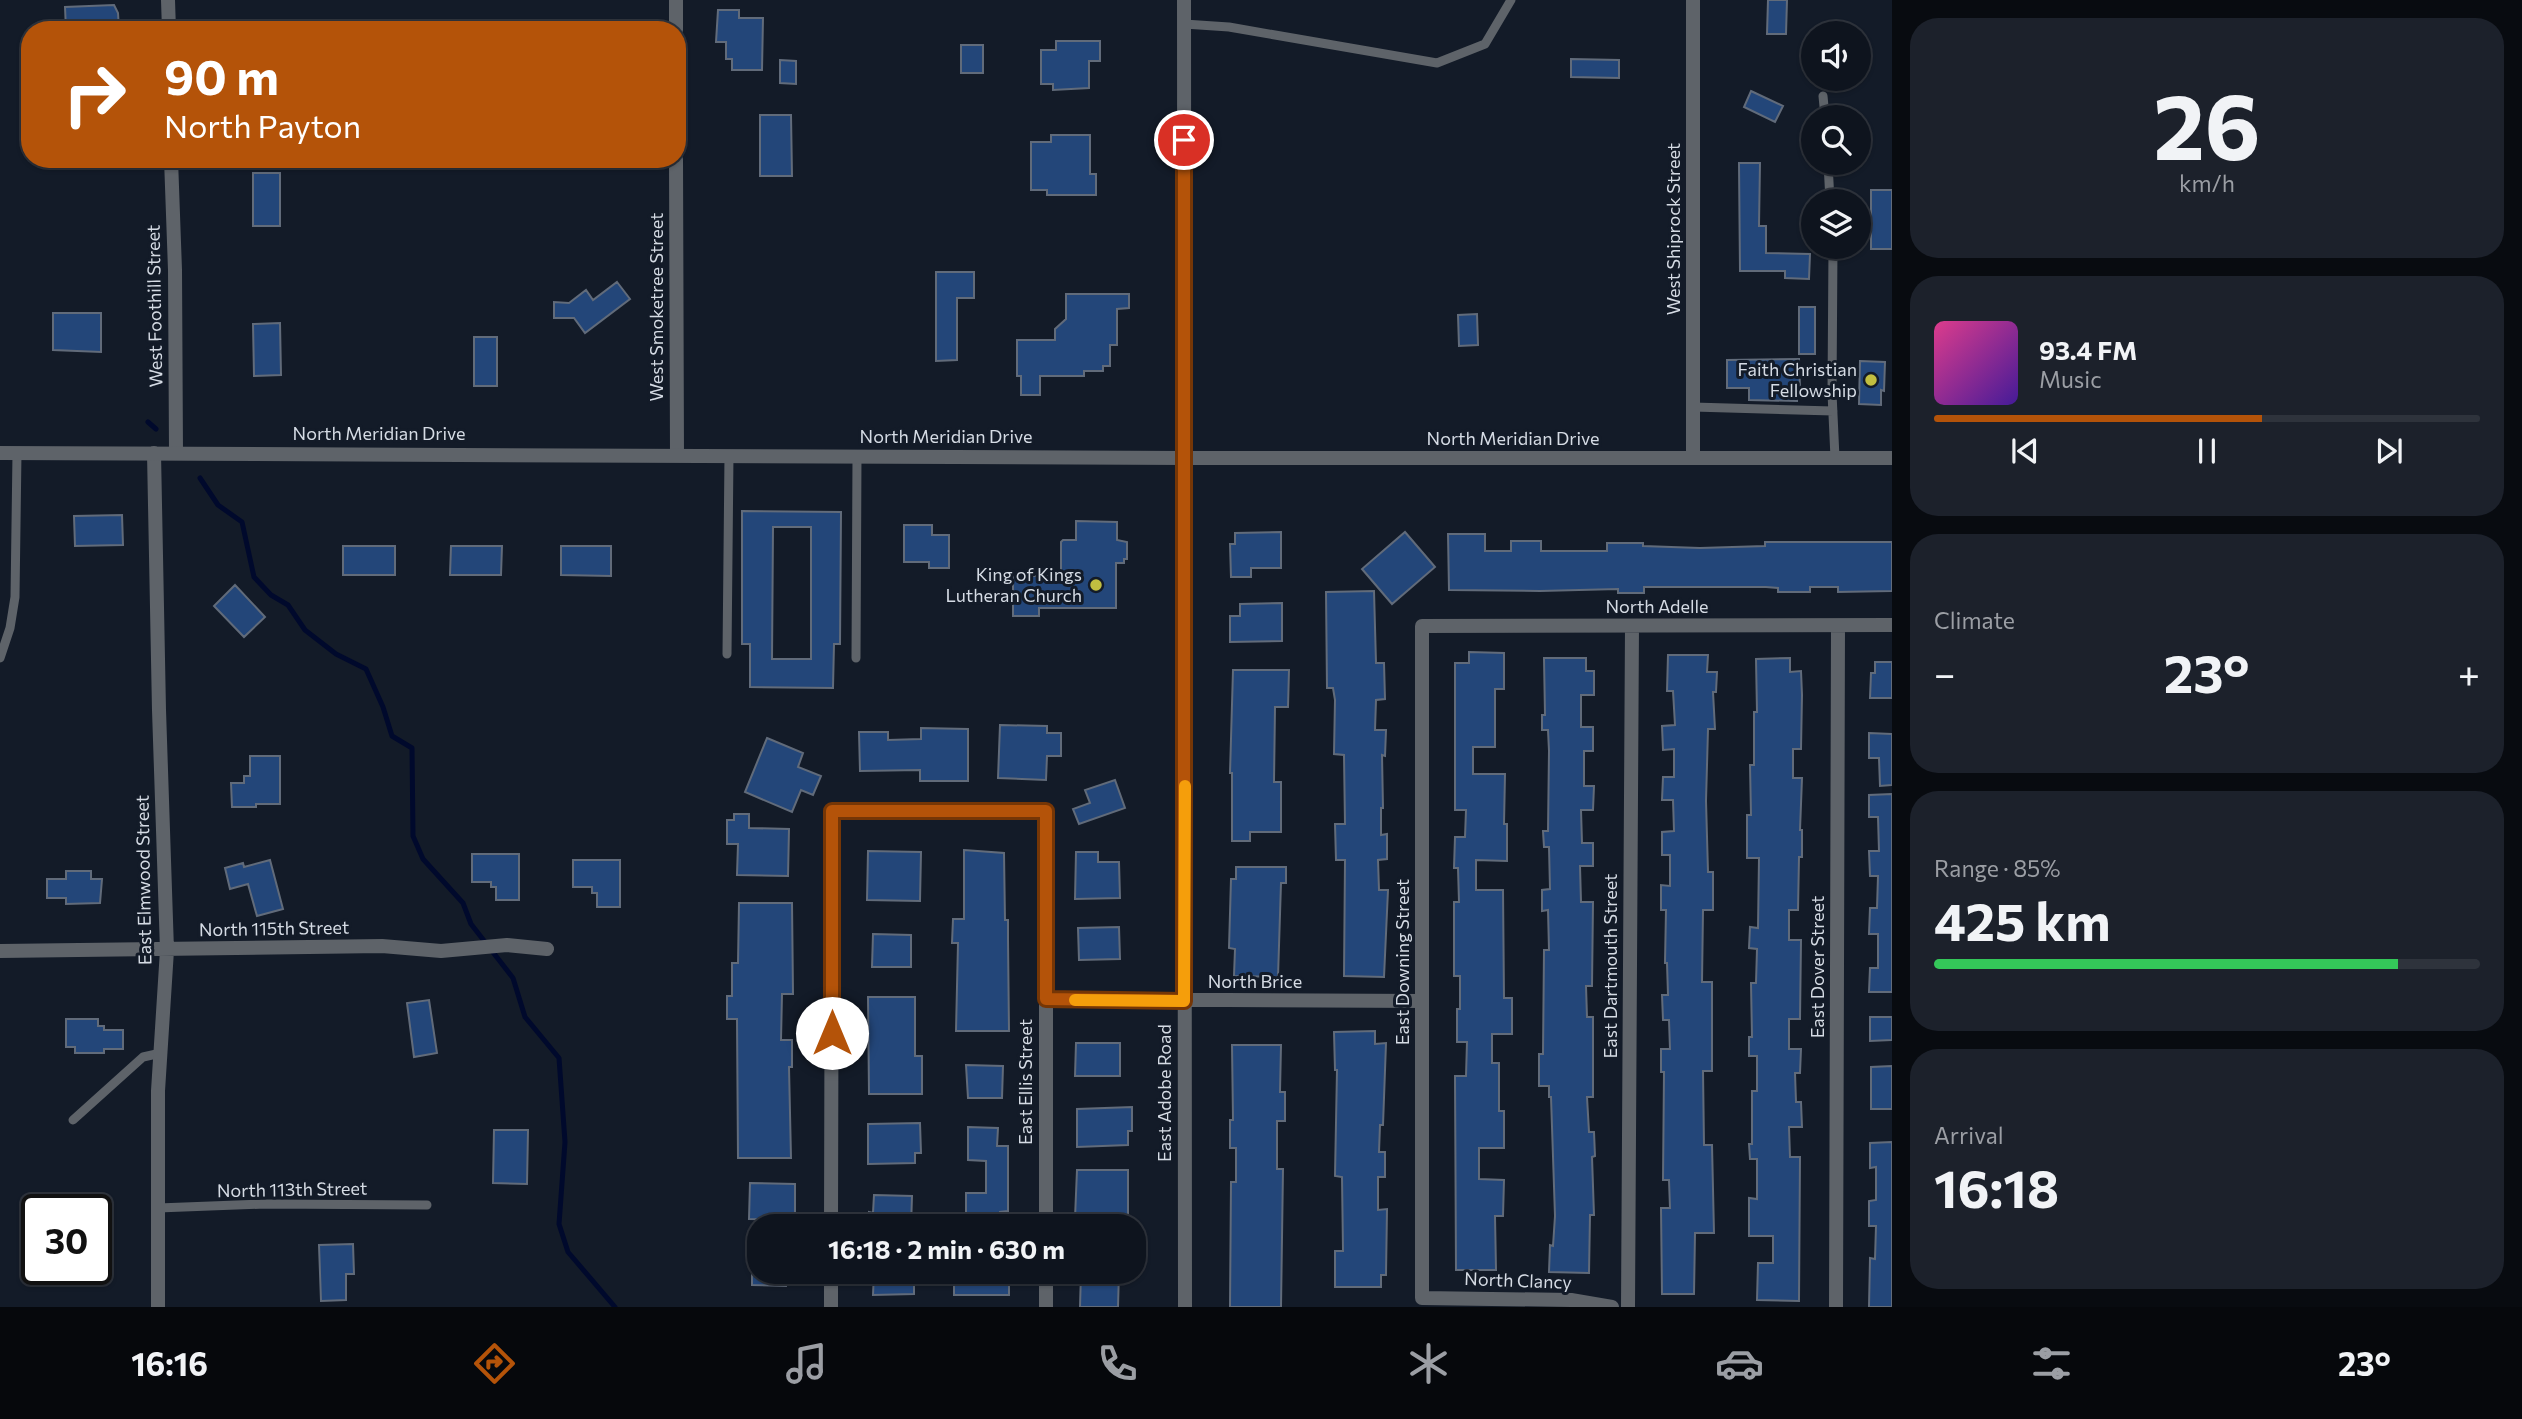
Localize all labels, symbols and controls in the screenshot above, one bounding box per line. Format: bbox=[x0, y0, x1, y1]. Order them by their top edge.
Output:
map controls bbox=[1801, 21, 1871, 259]
button: sound bbox=[1801, 21, 1871, 91]
text: 90 m bbox=[164, 45, 279, 105]
icon: right bbox=[49, 49, 140, 140]
text: 26 bbox=[2153, 67, 2261, 179]
text: North Payton bbox=[164, 105, 361, 145]
button: search bbox=[1801, 105, 1871, 175]
pin bbox=[1154, 110, 1214, 170]
icon: arrive bbox=[1165, 121, 1203, 159]
street label: West Shiprock Street bbox=[1662, 143, 1684, 315]
text: km/h bbox=[2179, 169, 2235, 197]
button: layers bbox=[1801, 189, 1871, 259]
street label: West Smoketree Street bbox=[645, 213, 667, 401]
street label: West Foothill Street bbox=[142, 225, 166, 388]
text: 93.4 FM bbox=[2039, 334, 2137, 365]
place label: Faith Christian Fellowship bbox=[1738, 358, 1857, 401]
text: Music bbox=[2039, 365, 2102, 393]
marker: Faith Christian Fellowship bbox=[1863, 372, 1879, 388]
street label: North Meridian Drive bbox=[293, 422, 465, 444]
street label: North Meridian Drive bbox=[860, 425, 1032, 447]
street label: North Meridian Drive bbox=[1427, 427, 1599, 449]
icon: previous bbox=[2006, 432, 2044, 470]
icon: pause bbox=[2188, 432, 2226, 470]
icon: next bbox=[2370, 432, 2408, 470]
place label: King of Kings Lutheran Church bbox=[945, 563, 1082, 606]
marker: King of Kings Lutheran Church bbox=[1088, 577, 1104, 593]
street label: North Adelle bbox=[1605, 595, 1709, 617]
text: Climate bbox=[1934, 606, 2015, 634]
text: 23° bbox=[2164, 640, 2250, 704]
text: − bbox=[1934, 649, 1956, 696]
text: + bbox=[2458, 649, 2480, 696]
street label: East Elmwood Street bbox=[131, 795, 155, 965]
text: Range · 85% bbox=[1934, 854, 2061, 882]
street label: East Dartmouth Street bbox=[1599, 874, 1621, 1058]
street label: East Downing Street bbox=[1391, 879, 1413, 1045]
text: 425 km bbox=[1934, 888, 2111, 952]
street label: East Dover Street bbox=[1806, 896, 1828, 1038]
street label: North 115th Street bbox=[199, 916, 349, 940]
street label: North Brice bbox=[1208, 970, 1302, 992]
position arrow bbox=[795, 996, 869, 1070]
street label: East Ellis Street bbox=[1014, 1019, 1036, 1145]
street label: East Adobe Road bbox=[1153, 1024, 1175, 1162]
text: Arrival bbox=[1934, 1121, 2004, 1149]
text: 16:18 bbox=[1934, 1155, 2059, 1219]
street label: North 113th Street bbox=[217, 1177, 367, 1201]
speed limit sign: 30 bbox=[21, 1194, 112, 1285]
text: 16:18 · 2 min · 630 m bbox=[828, 1233, 1065, 1264]
street label: North Clancy bbox=[1464, 1267, 1572, 1293]
icon: directions bbox=[470, 1339, 519, 1388]
icon: music bbox=[782, 1339, 831, 1388]
icon: phone bbox=[1093, 1339, 1142, 1388]
icon: climate bbox=[1404, 1339, 1453, 1388]
icon: car bbox=[1715, 1339, 1764, 1388]
icon: filters bbox=[2027, 1339, 2076, 1388]
text: 16:16 bbox=[131, 1343, 208, 1383]
text: 23° bbox=[2338, 1343, 2391, 1383]

